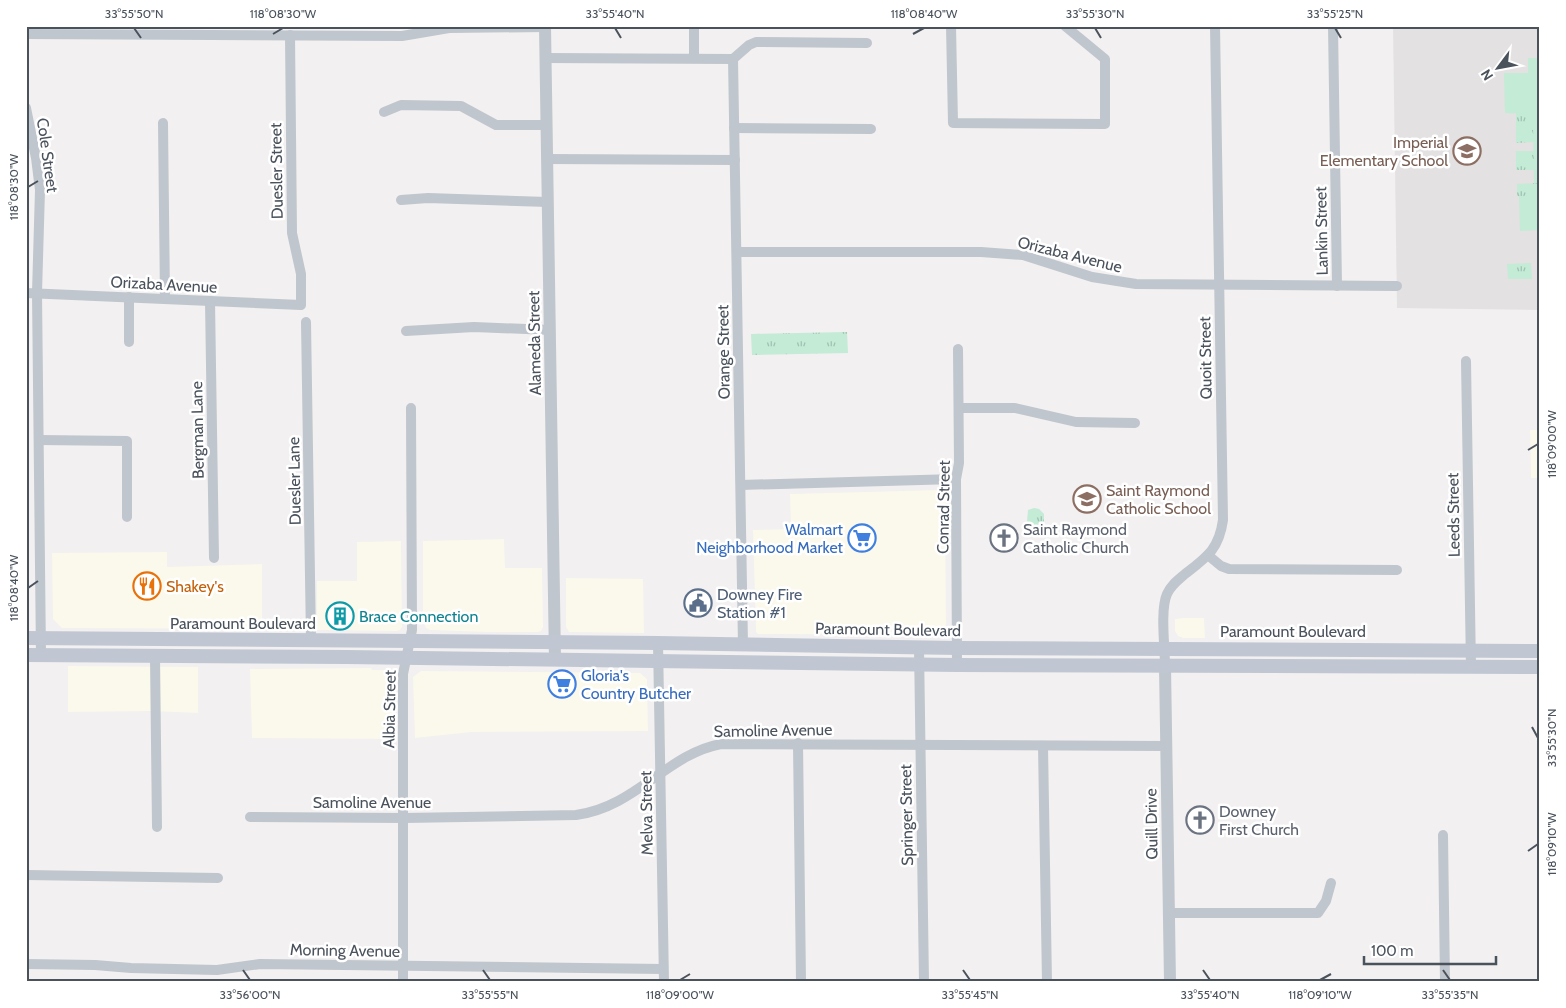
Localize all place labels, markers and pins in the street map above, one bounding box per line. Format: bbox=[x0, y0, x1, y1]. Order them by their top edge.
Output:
place label: Imperial Elementary School bbox=[1320, 133, 1448, 170]
school or university icon: Imperial Elementary School bbox=[1452, 136, 1482, 166]
place label: Saint Raymond Catholic School bbox=[1106, 481, 1211, 518]
school or university icon: Saint Raymond Catholic School bbox=[1072, 484, 1102, 514]
place label: Walmart Neighborhood Market bbox=[696, 520, 844, 557]
place label: Saint Raymond Catholic Church bbox=[1023, 520, 1129, 557]
supermarket icon: Walmart Neighborhood Market bbox=[847, 523, 877, 553]
church icon: Saint Raymond Catholic Church bbox=[989, 523, 1019, 553]
restaurant icon: Shakey's bbox=[132, 571, 162, 601]
place label: Shakey's bbox=[166, 577, 224, 596]
place label: Downey Fire Station #1 bbox=[717, 585, 802, 622]
public building icon: Downey Fire Station #1 bbox=[683, 588, 713, 618]
building icon: Brace Connection bbox=[325, 601, 355, 631]
place label: Brace Connection bbox=[359, 607, 478, 626]
place label: Gloria's Country Butcher bbox=[581, 666, 692, 703]
supermarket icon: Gloria's Country Butcher bbox=[547, 669, 577, 699]
place label: Downey First Church bbox=[1219, 802, 1299, 839]
church icon: Downey First Church bbox=[1185, 805, 1215, 835]

